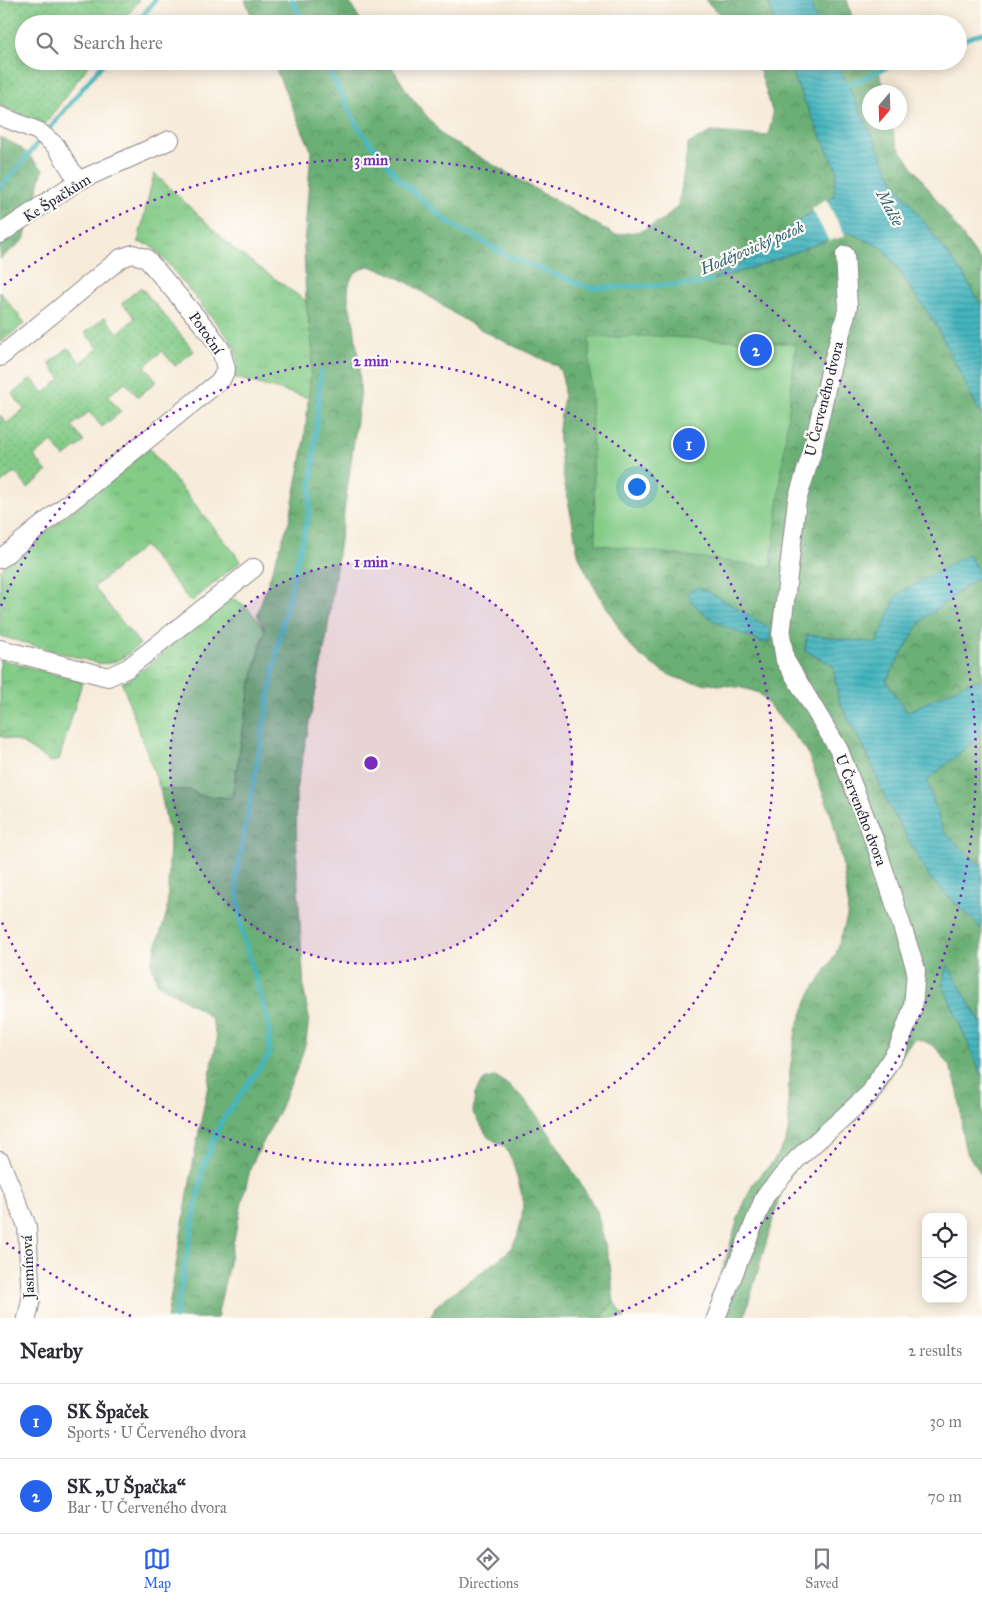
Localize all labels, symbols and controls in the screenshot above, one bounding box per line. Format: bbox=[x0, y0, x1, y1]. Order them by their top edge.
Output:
search box bbox=[15, 15, 967, 70]
icon: search bbox=[33, 29, 61, 57]
text: Search here bbox=[73, 31, 163, 54]
north arrow bbox=[862, 85, 907, 130]
text: 3 min bbox=[354, 151, 389, 170]
street label: Ke Špačkům bbox=[19, 169, 94, 226]
water label: Malše bbox=[872, 185, 908, 230]
water label: Hodějovický potok bbox=[696, 218, 807, 280]
street label: Potoční bbox=[185, 308, 227, 358]
pin: 2 bbox=[740, 331, 772, 369]
street label: U Červeného dvora bbox=[800, 339, 847, 459]
text: 2 min bbox=[353, 352, 390, 370]
pin: 1 bbox=[673, 425, 705, 463]
your location bbox=[624, 474, 650, 500]
text: 1 min bbox=[354, 553, 389, 571]
street label: U Červeného dvora bbox=[831, 751, 892, 869]
centre of rings bbox=[362, 754, 380, 772]
map controls bbox=[922, 1213, 967, 1303]
button: locate bbox=[922, 1213, 967, 1258]
street label: Jasmínová bbox=[18, 1234, 39, 1301]
button: layers bbox=[922, 1258, 967, 1303]
text: Nearby bbox=[20, 1338, 83, 1364]
text: 2 results bbox=[908, 1341, 962, 1360]
text: SK Špaček bbox=[67, 1400, 149, 1423]
text: 1 bbox=[33, 1412, 39, 1431]
text: 30 m bbox=[929, 1412, 962, 1431]
text: Sports · U Červeného dvora bbox=[67, 1423, 246, 1442]
text: SK „U Špačka“ bbox=[67, 1475, 186, 1498]
text: 2 bbox=[32, 1487, 40, 1506]
text: 70 m bbox=[927, 1487, 962, 1506]
text: Bar · U Červeného dvora bbox=[67, 1498, 227, 1517]
tab: Map bbox=[143, 1545, 171, 1592]
tab: Directions bbox=[458, 1545, 519, 1592]
tab: Saved bbox=[805, 1545, 839, 1592]

